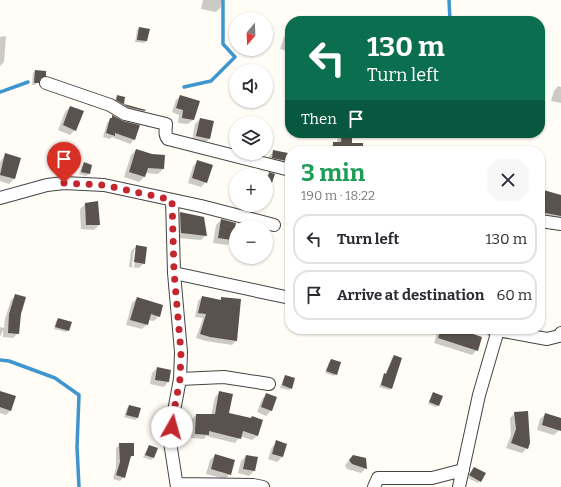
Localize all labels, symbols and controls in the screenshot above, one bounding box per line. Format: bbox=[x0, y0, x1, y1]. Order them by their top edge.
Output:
north arrow bbox=[229, 12, 273, 56]
map controls bbox=[229, 12, 273, 264]
text: 130 m bbox=[367, 30, 445, 63]
icon: left bbox=[301, 32, 353, 84]
button: sound bbox=[229, 64, 273, 108]
text: Turn left bbox=[367, 64, 439, 86]
icon: arrive bbox=[345, 108, 367, 130]
text: Then bbox=[301, 110, 337, 128]
button: layers bbox=[229, 116, 273, 160]
pin bbox=[47, 142, 81, 183]
icon: arrive bbox=[53, 148, 75, 170]
text: 3 min bbox=[301, 159, 365, 187]
button: close bbox=[487, 159, 529, 201]
button: + bbox=[229, 168, 273, 212]
text: 190 m · 18:22 bbox=[301, 188, 375, 203]
button: − bbox=[229, 220, 273, 264]
icon: left bbox=[303, 228, 325, 250]
text: Turn left bbox=[337, 230, 399, 248]
text: 130 m bbox=[485, 230, 527, 248]
icon: arrive bbox=[303, 284, 325, 306]
text: Arrive at destination bbox=[337, 286, 484, 304]
text: 60 m bbox=[496, 286, 532, 304]
position arrow bbox=[151, 406, 193, 448]

